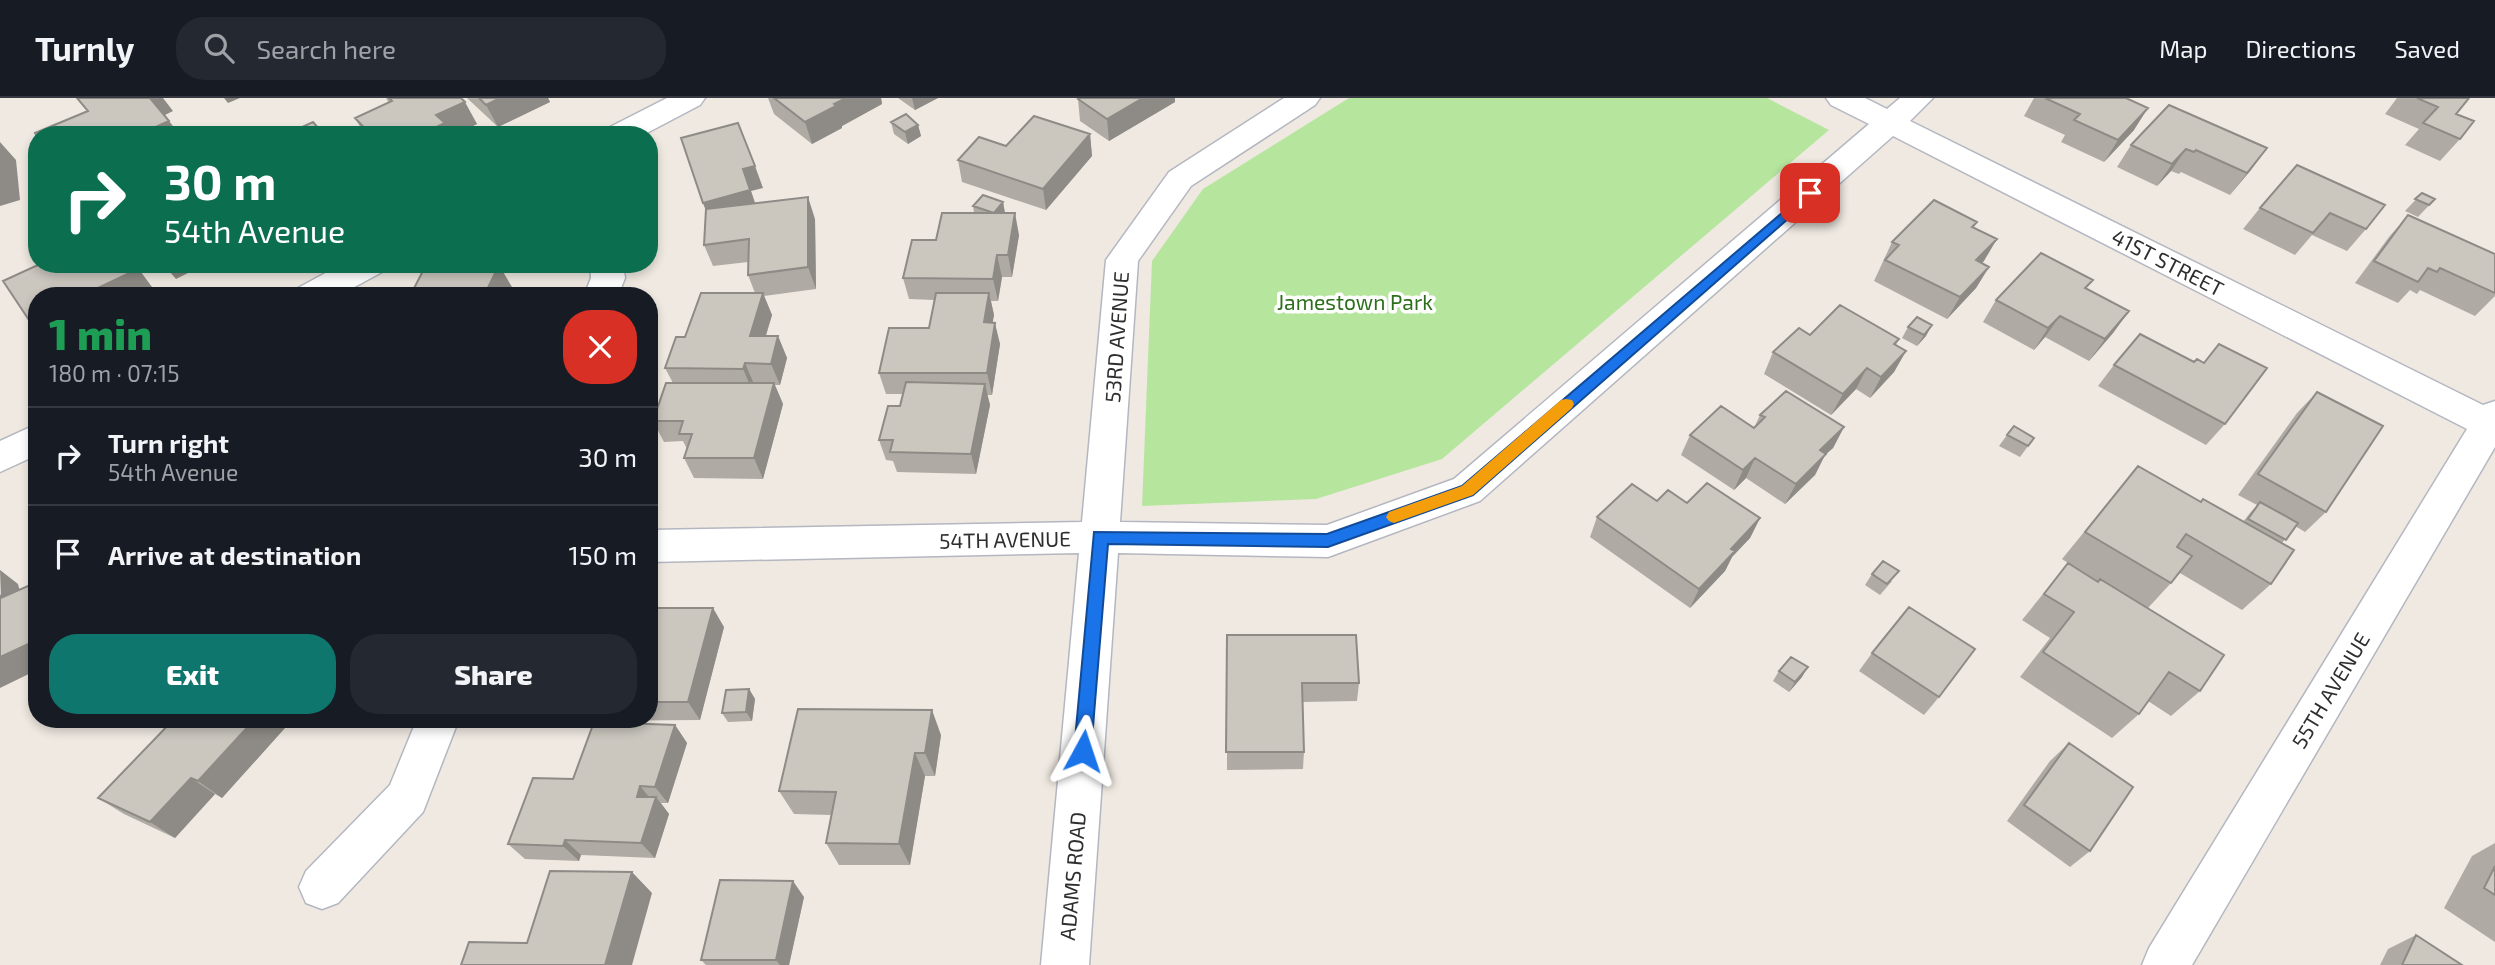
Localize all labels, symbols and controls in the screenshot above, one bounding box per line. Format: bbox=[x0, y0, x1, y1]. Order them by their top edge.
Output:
search box bbox=[176, 17, 666, 80]
text: Turnly bbox=[35, 28, 134, 68]
icon: search bbox=[200, 29, 238, 67]
text: Search here bbox=[256, 33, 396, 64]
text: Map bbox=[2159, 34, 2207, 63]
text: Directions bbox=[2245, 34, 2356, 63]
text: Saved bbox=[2394, 34, 2460, 63]
text: 30 m bbox=[164, 151, 276, 210]
icon: right bbox=[49, 154, 140, 245]
pin bbox=[1780, 163, 1840, 223]
icon: arrive bbox=[1791, 174, 1829, 212]
text: 54th Avenue bbox=[164, 211, 345, 249]
street label: 41ST STREET bbox=[2108, 223, 2228, 301]
street label: 53RD AVENUE bbox=[1099, 271, 1133, 403]
park label: Jamestown Park bbox=[1277, 289, 1433, 314]
text: 1 min bbox=[49, 308, 152, 358]
button: close bbox=[563, 310, 637, 384]
text: 180 m · 07:15 bbox=[49, 359, 180, 387]
text: Turn right bbox=[108, 427, 229, 458]
icon: right bbox=[49, 437, 87, 475]
text: 30 m bbox=[578, 441, 637, 472]
text: 54th Avenue bbox=[108, 458, 238, 486]
street label: 54TH AVENUE bbox=[939, 525, 1071, 553]
icon: arrive bbox=[49, 535, 87, 573]
text: Arrive at destination bbox=[108, 539, 361, 570]
text: 150 m bbox=[568, 539, 637, 570]
street label: 55TH AVENUE bbox=[2286, 628, 2374, 752]
button: Exit bbox=[49, 634, 336, 714]
button: Share bbox=[350, 634, 637, 714]
position arrow bbox=[1046, 714, 1120, 788]
street label: ADAMS ROAD bbox=[1054, 811, 1090, 941]

